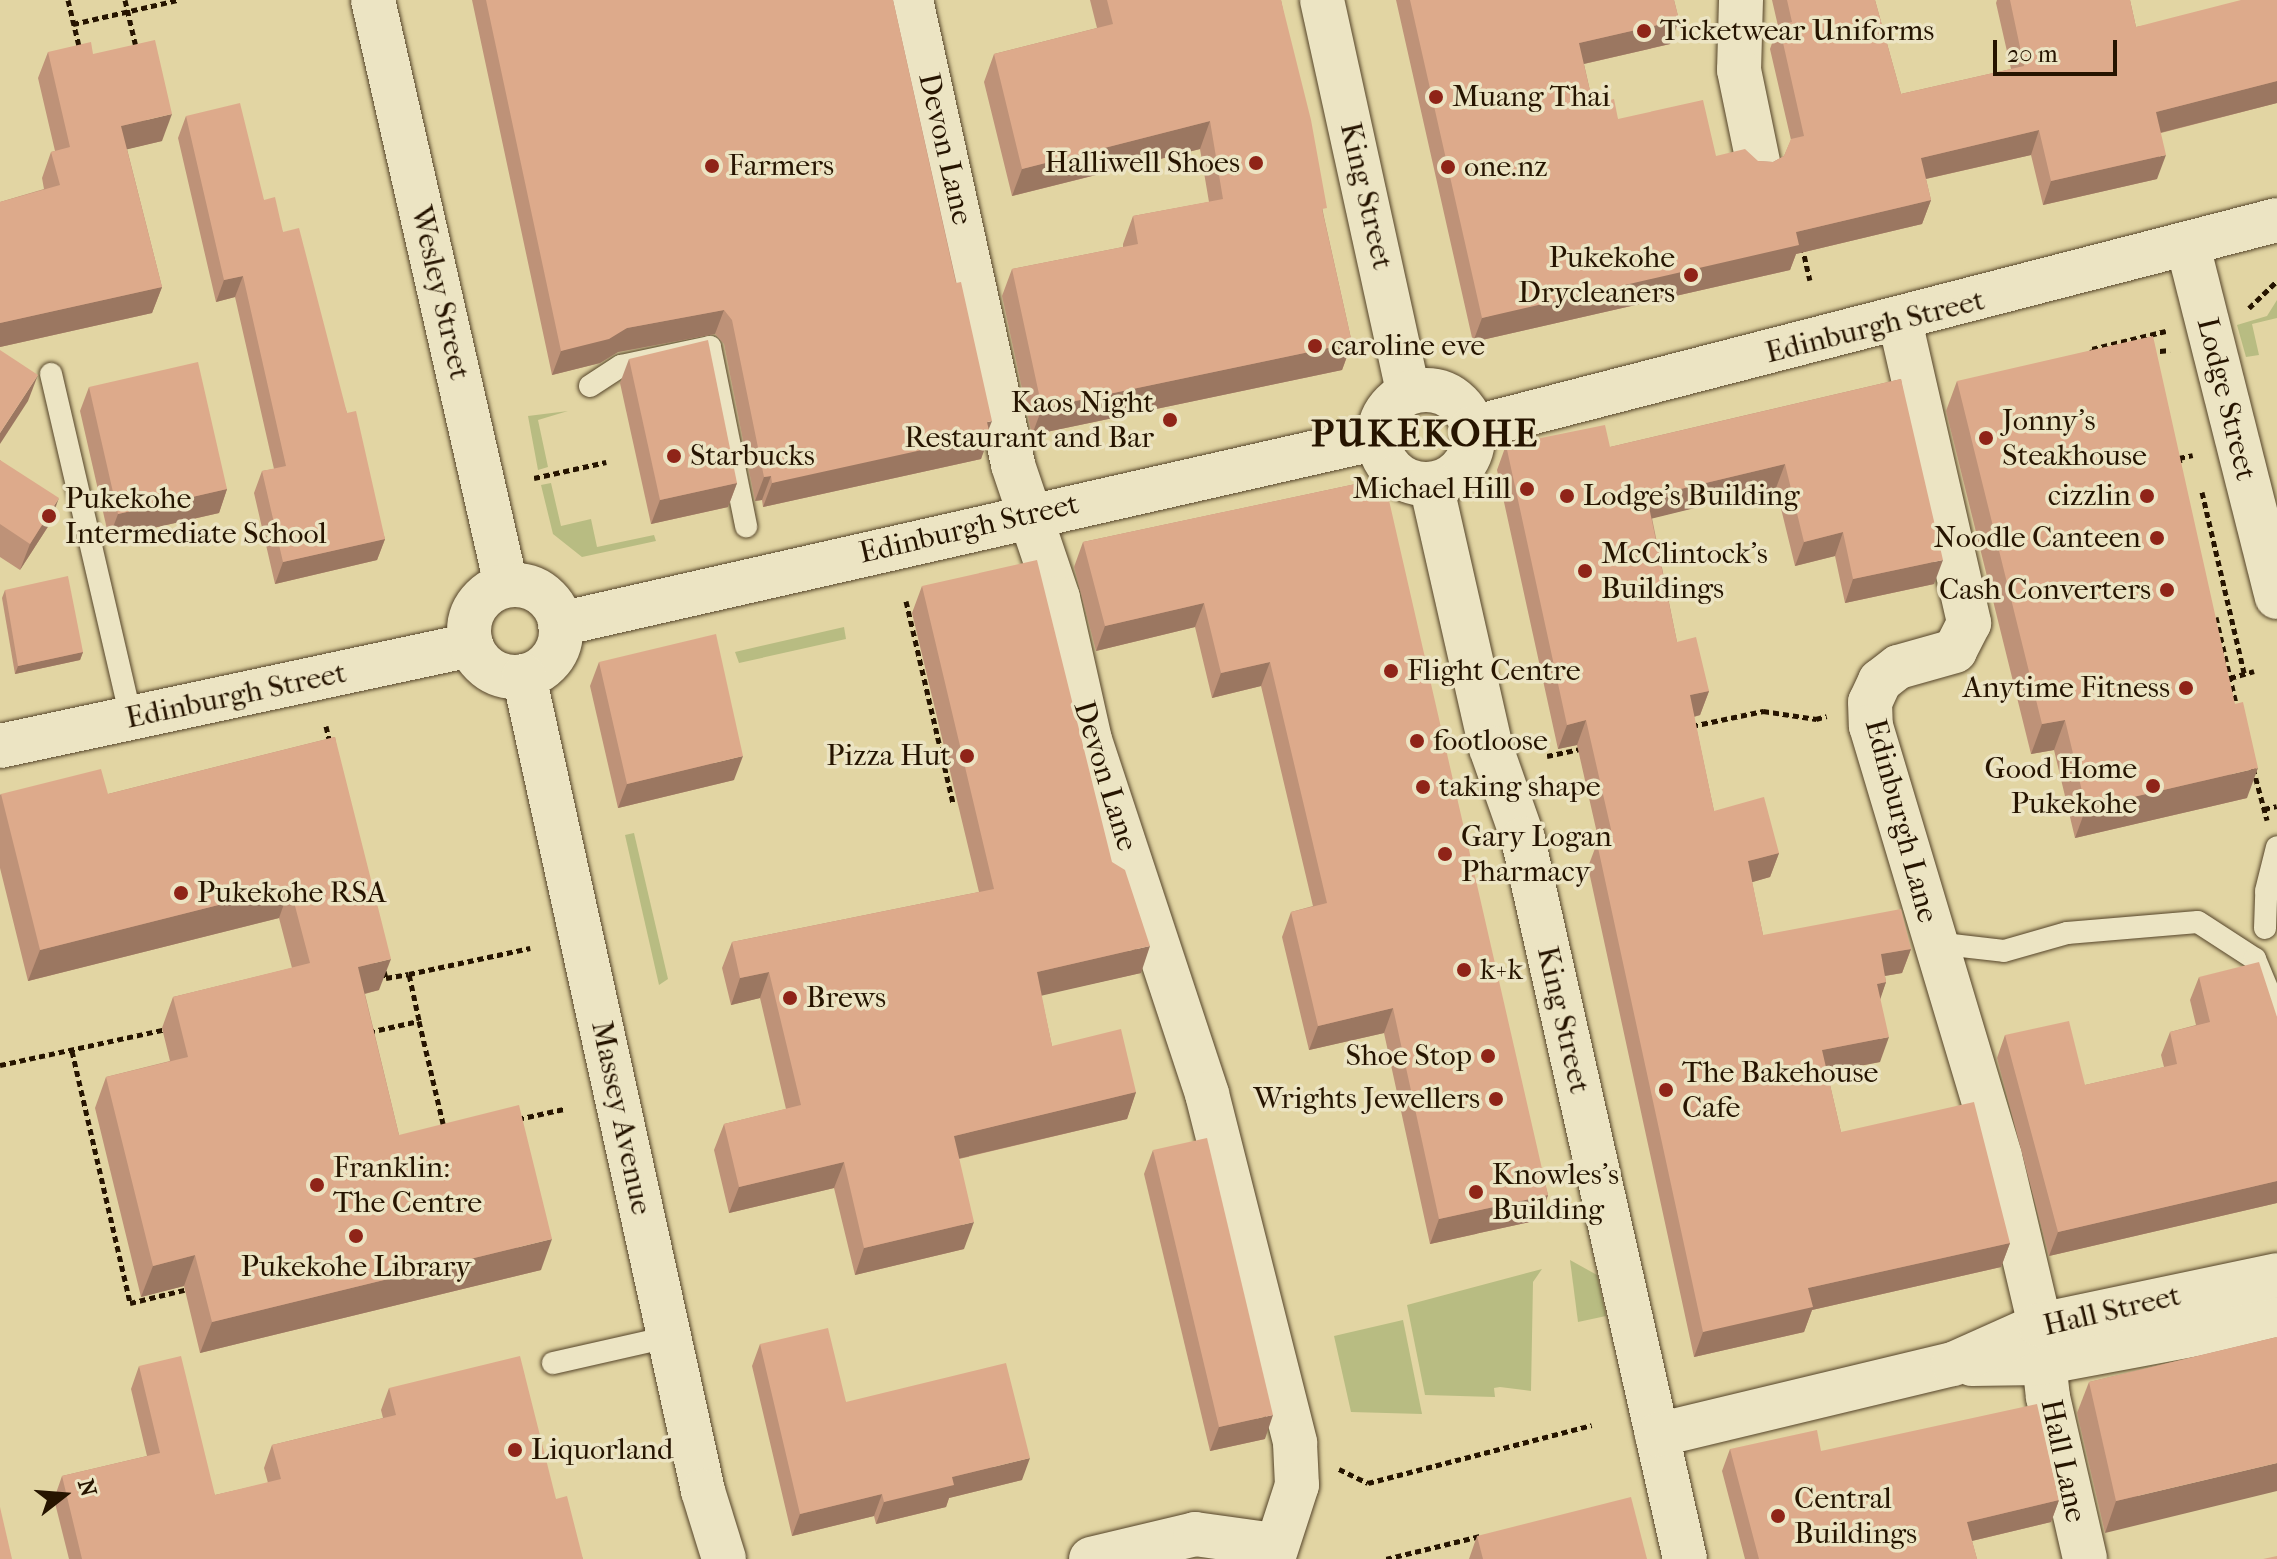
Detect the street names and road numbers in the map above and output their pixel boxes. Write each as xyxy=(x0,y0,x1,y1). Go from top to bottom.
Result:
street label: Devon Lane xyxy=(910,70,980,228)
street label: King Street xyxy=(1332,119,1400,273)
street label: Wesley Street xyxy=(403,203,477,383)
street label: Edinburgh Street xyxy=(1762,282,1988,372)
street label: Lodge Street xyxy=(2188,314,2264,484)
street label: Edinburgh Street xyxy=(856,486,1082,572)
street label: Edinburgh Street xyxy=(123,655,349,737)
street label: Devon Lane xyxy=(1065,697,1145,855)
street label: Edinburgh Lane xyxy=(1857,715,1945,927)
street label: King Street xyxy=(1529,943,1597,1097)
street label: Massey Avenue xyxy=(583,1018,659,1218)
street label: Hall Street xyxy=(2040,1278,2184,1344)
street label: Hall Lane xyxy=(2032,1396,2094,1526)

